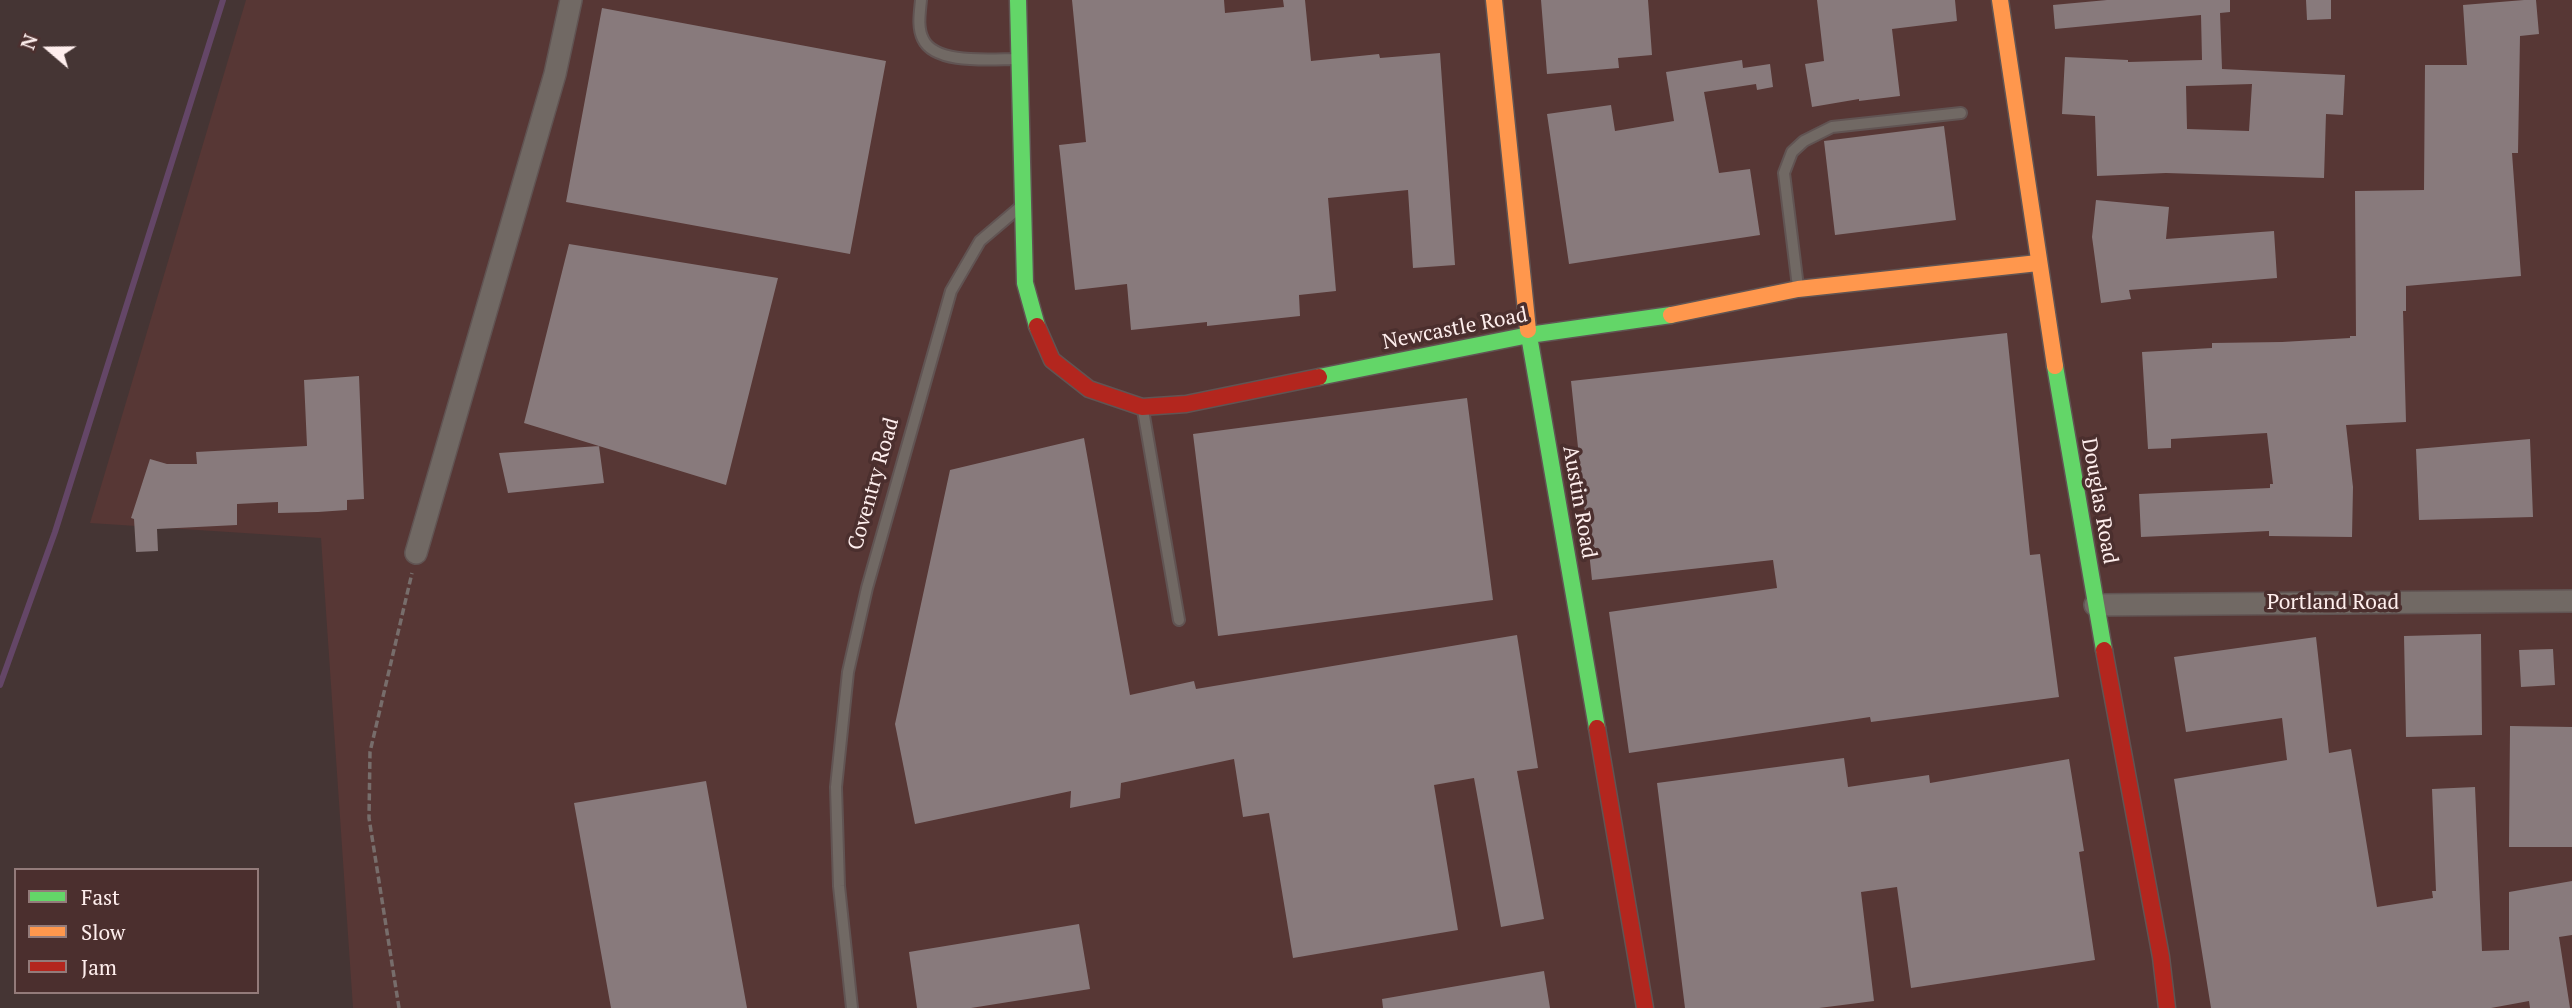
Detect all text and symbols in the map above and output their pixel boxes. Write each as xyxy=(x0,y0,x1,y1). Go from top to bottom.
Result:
north arrow xyxy=(14,14,84,84)
text: N xyxy=(15,31,43,53)
street label: Newcastle Road xyxy=(1380,303,1530,355)
street label: Coventry Road xyxy=(843,415,905,553)
street label: Douglas Road xyxy=(2076,436,2122,566)
street label: Austin Road xyxy=(1557,444,1601,560)
street label: Portland Road xyxy=(2267,590,2399,616)
legend xyxy=(14,868,259,994)
text: Fast xyxy=(81,883,120,911)
text: Slow xyxy=(81,918,125,946)
text: Jam xyxy=(81,953,117,981)

